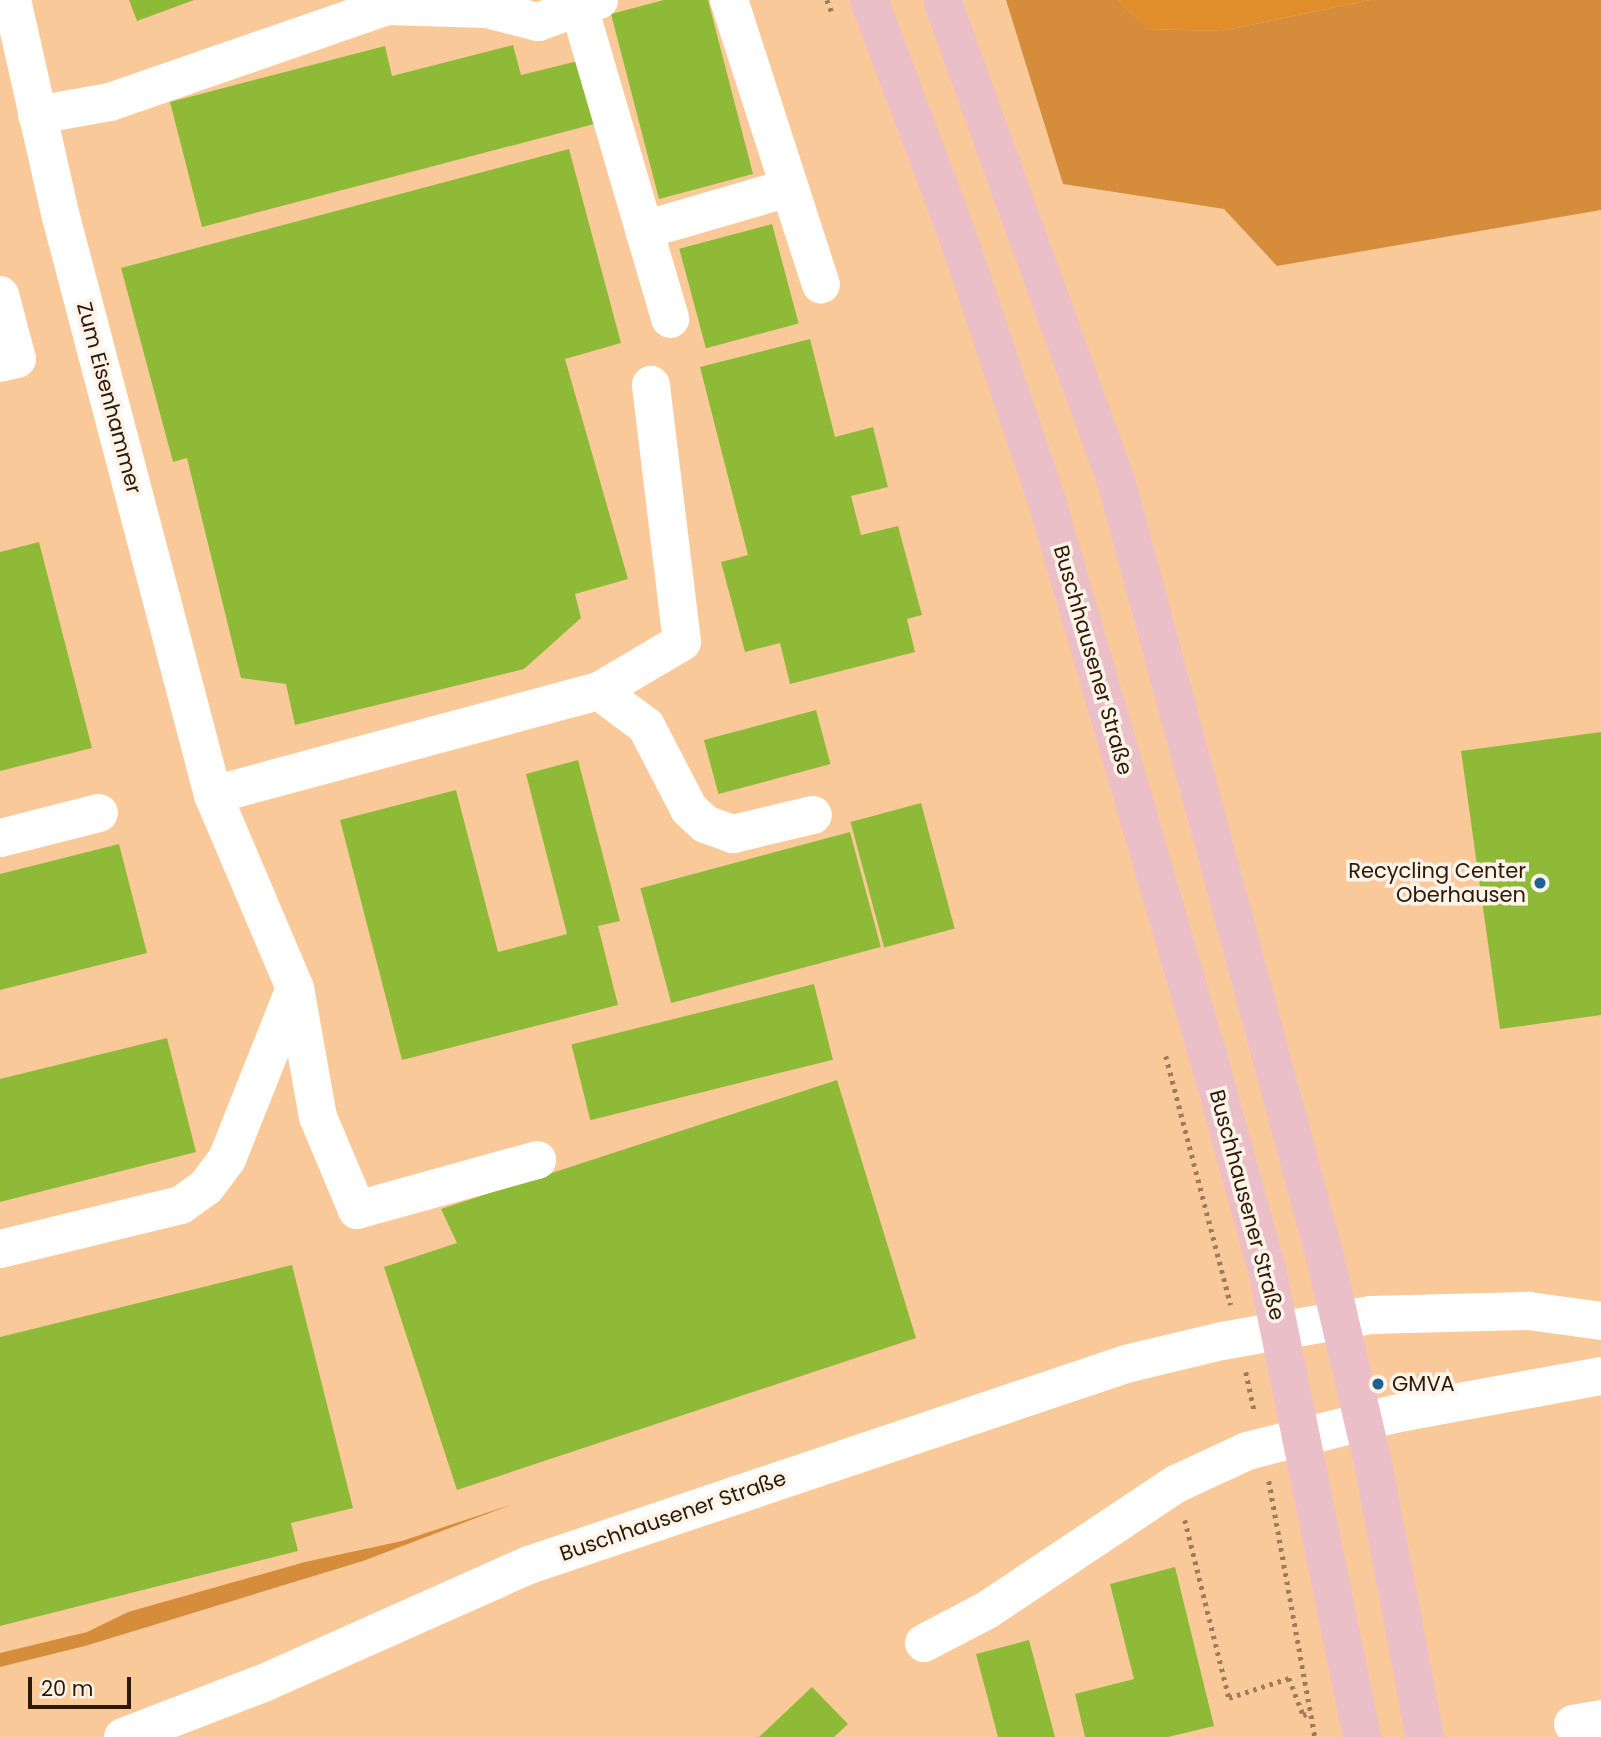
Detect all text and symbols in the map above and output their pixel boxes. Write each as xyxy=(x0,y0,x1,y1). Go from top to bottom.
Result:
street label: Zum Eisenhammer xyxy=(71,300,147,496)
street label: Buschhausener Straße xyxy=(1048,542,1138,778)
place label: Recycling Center Oberhausen xyxy=(1348,858,1526,908)
marker: Recycling Center Oberhausen xyxy=(1532,875,1548,891)
street label: Buschhausener Straße xyxy=(1204,1087,1290,1323)
place label: GMVA xyxy=(1392,1371,1455,1397)
marker: GMVA xyxy=(1370,1376,1386,1392)
street label: Buschhausener Straße xyxy=(557,1465,789,1567)
scale bar xyxy=(32,1664,135,1708)
text: 20 m xyxy=(41,1674,94,1703)

